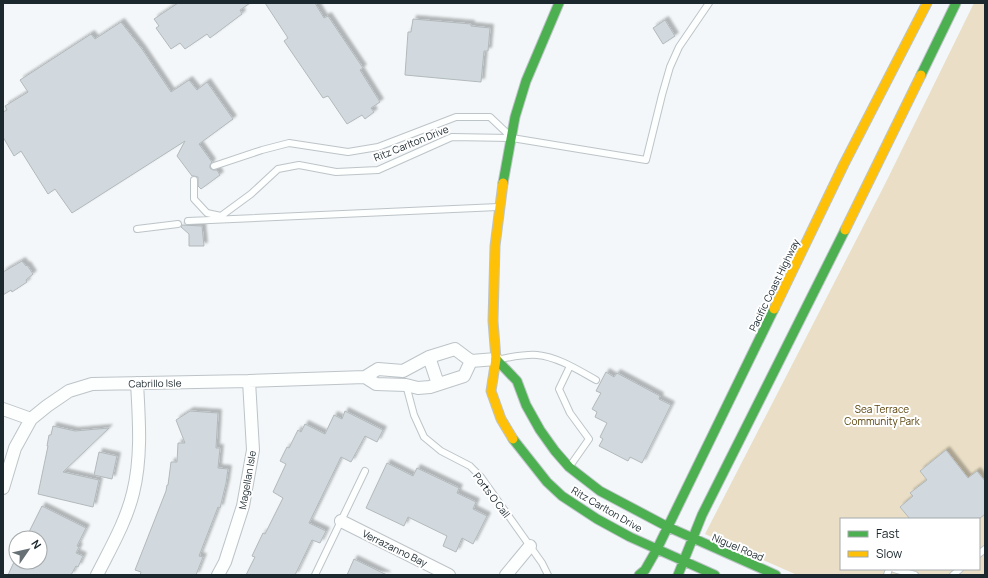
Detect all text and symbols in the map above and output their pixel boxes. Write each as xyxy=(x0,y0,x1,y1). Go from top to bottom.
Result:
street label: Ritz Carlton Drive xyxy=(371,122,451,164)
street label: Pacific Coast Highway xyxy=(745,236,803,334)
street label: Cabrillo Isle xyxy=(128,376,182,390)
park label: Sea Terrace Community Park xyxy=(844,402,921,428)
street label: Magellan Isle xyxy=(235,449,259,511)
street label: Ports O Call xyxy=(470,469,514,521)
street label: Ritz Carlton Drive xyxy=(569,483,645,535)
legend xyxy=(840,518,980,570)
text: Fast xyxy=(876,525,900,542)
street label: Verrazanno Bay xyxy=(360,526,431,570)
north arrow xyxy=(8,530,48,570)
street label: Niguel Road xyxy=(710,530,766,564)
text: N xyxy=(28,537,45,552)
text: Slow xyxy=(876,545,902,562)

